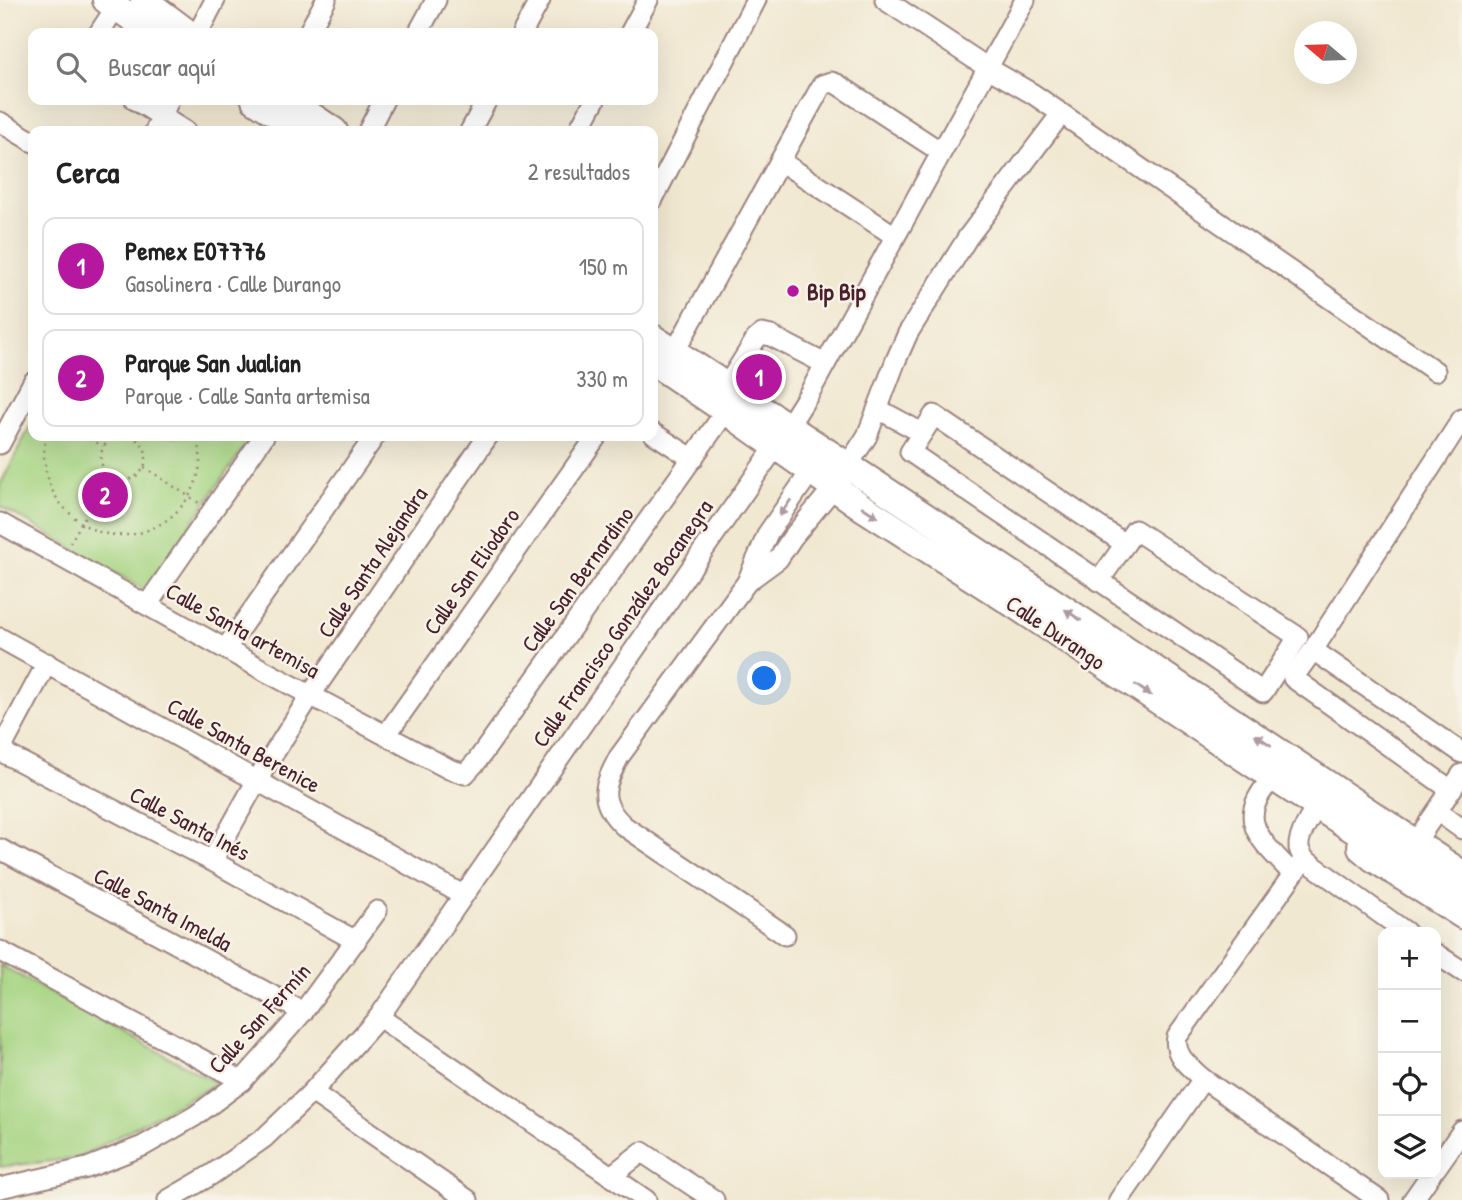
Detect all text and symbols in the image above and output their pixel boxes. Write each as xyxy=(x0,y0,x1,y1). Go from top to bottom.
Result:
north arrow xyxy=(1294,21,1357,84)
search box xyxy=(28,28,658,105)
icon: search xyxy=(52,48,90,86)
text: Buscar aquí xyxy=(108,49,216,84)
text: Cerca xyxy=(56,152,119,192)
text: 2 resultados xyxy=(528,156,630,187)
text: Pemex E07776 xyxy=(125,233,266,268)
text: 1 xyxy=(77,251,85,282)
text: 150 m xyxy=(579,251,628,282)
text: Gasolinera · Calle Durango xyxy=(125,268,341,299)
place label: Bip Bip xyxy=(807,276,866,308)
marker: Bip Bip xyxy=(785,283,801,299)
text: Parque San Jualian xyxy=(125,345,301,380)
pin: 1 xyxy=(736,351,782,403)
text: 2 xyxy=(76,363,86,394)
text: 330 m xyxy=(576,363,628,394)
text: Parque · Calle Santa artemisa xyxy=(125,380,370,411)
pin: 2 xyxy=(82,469,128,521)
street label: Calle Santa Alejandra xyxy=(310,480,434,644)
street label: Calle Francisco González Bocanegra xyxy=(524,493,720,753)
one-way arrow xyxy=(778,499,792,517)
street label: Calle San Bernardino xyxy=(514,500,640,658)
street label: Calle San Eliodoro xyxy=(416,501,526,641)
one-way arrow xyxy=(861,505,880,518)
street label: Calle Santa artemisa xyxy=(160,575,326,685)
street label: Calle Durango xyxy=(1000,587,1112,677)
one-way arrow xyxy=(1064,608,1083,621)
your location xyxy=(747,661,781,695)
one-way arrow xyxy=(1134,683,1152,697)
street label: Calle Santa Berenice xyxy=(162,690,326,800)
one-way arrow xyxy=(1253,734,1273,747)
street label: Calle Santa Inés xyxy=(124,778,256,868)
street label: Calle Santa Imelda xyxy=(88,860,238,958)
map controls xyxy=(1378,927,1441,1179)
button: + xyxy=(1378,927,1441,990)
street label: Calle San Fermín xyxy=(201,956,317,1080)
button: − xyxy=(1378,990,1441,1053)
button: locate xyxy=(1378,1053,1441,1116)
button: layers xyxy=(1378,1116,1441,1179)

